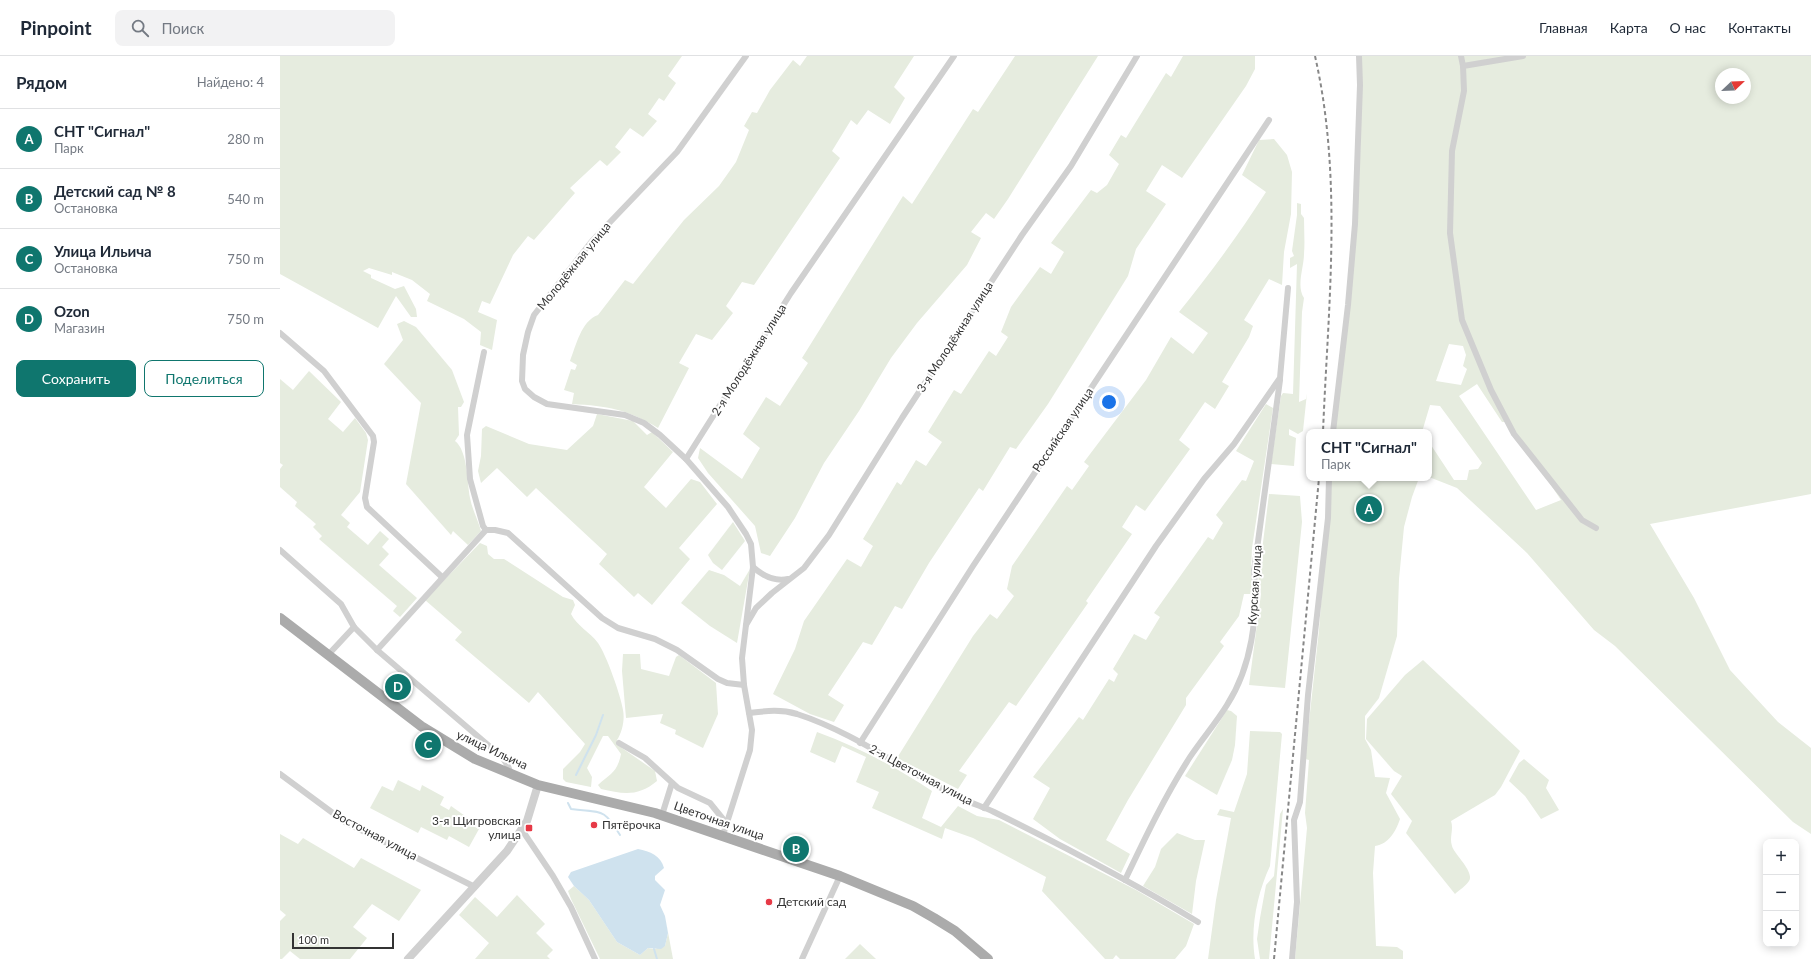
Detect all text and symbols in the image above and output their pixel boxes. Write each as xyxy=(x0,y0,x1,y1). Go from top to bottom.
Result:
search box xyxy=(115,10,395,46)
text: Pinpoint xyxy=(20,16,91,39)
icon: search xyxy=(129,17,151,39)
text: Поиск xyxy=(161,19,204,37)
text: Главная xyxy=(1539,19,1588,36)
text: Карта xyxy=(1610,19,1648,36)
text: О нас xyxy=(1670,19,1706,36)
text: Контакты xyxy=(1728,19,1791,36)
north arrow xyxy=(1715,68,1751,104)
text: Рядом xyxy=(16,72,67,93)
text: Найдено: 4 xyxy=(197,74,264,90)
text: СНТ "Сигнал" xyxy=(54,122,150,140)
text: A xyxy=(24,131,34,147)
text: 280 m xyxy=(227,131,264,147)
text: Парк xyxy=(54,140,84,156)
text: Детский сад № 8 xyxy=(54,182,176,200)
text: B xyxy=(25,191,33,207)
text: 540 m xyxy=(227,191,264,207)
text: Остановка xyxy=(54,200,118,216)
street label: Молодёжная улица xyxy=(534,219,614,313)
text: Улица Ильича xyxy=(54,242,152,260)
text: C xyxy=(25,251,33,267)
text: 750 m xyxy=(227,251,264,267)
text: Остановка xyxy=(54,260,118,276)
street label: 3-я Молодёжная улица xyxy=(913,278,996,395)
street label: 2-я Молодёжная улица xyxy=(708,301,789,418)
text: Ozon xyxy=(54,302,90,320)
text: D xyxy=(24,311,34,327)
text: 750 m xyxy=(227,311,264,327)
text: Магазин xyxy=(54,320,105,336)
button: Сохранить xyxy=(16,360,136,397)
button: Поделиться xyxy=(144,360,264,397)
street label: Российская улица xyxy=(1029,385,1096,475)
your location xyxy=(1099,392,1119,412)
popup xyxy=(1306,429,1432,481)
text: СНТ "Сигнал" xyxy=(1321,438,1417,456)
text: Парк xyxy=(1321,456,1351,472)
pin: A xyxy=(1356,494,1382,524)
street label: Курская улица xyxy=(1244,545,1265,625)
pin: D xyxy=(385,672,411,702)
street label: улица Ильича xyxy=(454,727,530,773)
pin: C xyxy=(415,730,441,760)
street label: 2-я Цветочная улица xyxy=(867,741,976,808)
street label: Цветочная улица xyxy=(672,798,766,843)
street label: Восточная улица xyxy=(330,806,420,863)
place label: 3-я Щигровская улица xyxy=(432,813,521,842)
place label: Пятёрочка xyxy=(602,817,661,832)
marker: Пятёрочка xyxy=(589,820,599,830)
marker: 3-я Щигровская улица xyxy=(524,823,534,833)
pin: B xyxy=(783,834,809,864)
map controls xyxy=(1763,839,1799,947)
button: + xyxy=(1763,839,1799,875)
button: − xyxy=(1763,875,1799,911)
place label: Детский сад xyxy=(777,894,847,909)
marker: Детский сад xyxy=(764,897,774,907)
button: locate xyxy=(1763,911,1799,947)
scale bar xyxy=(292,931,394,950)
text: 100 m xyxy=(298,933,329,946)

